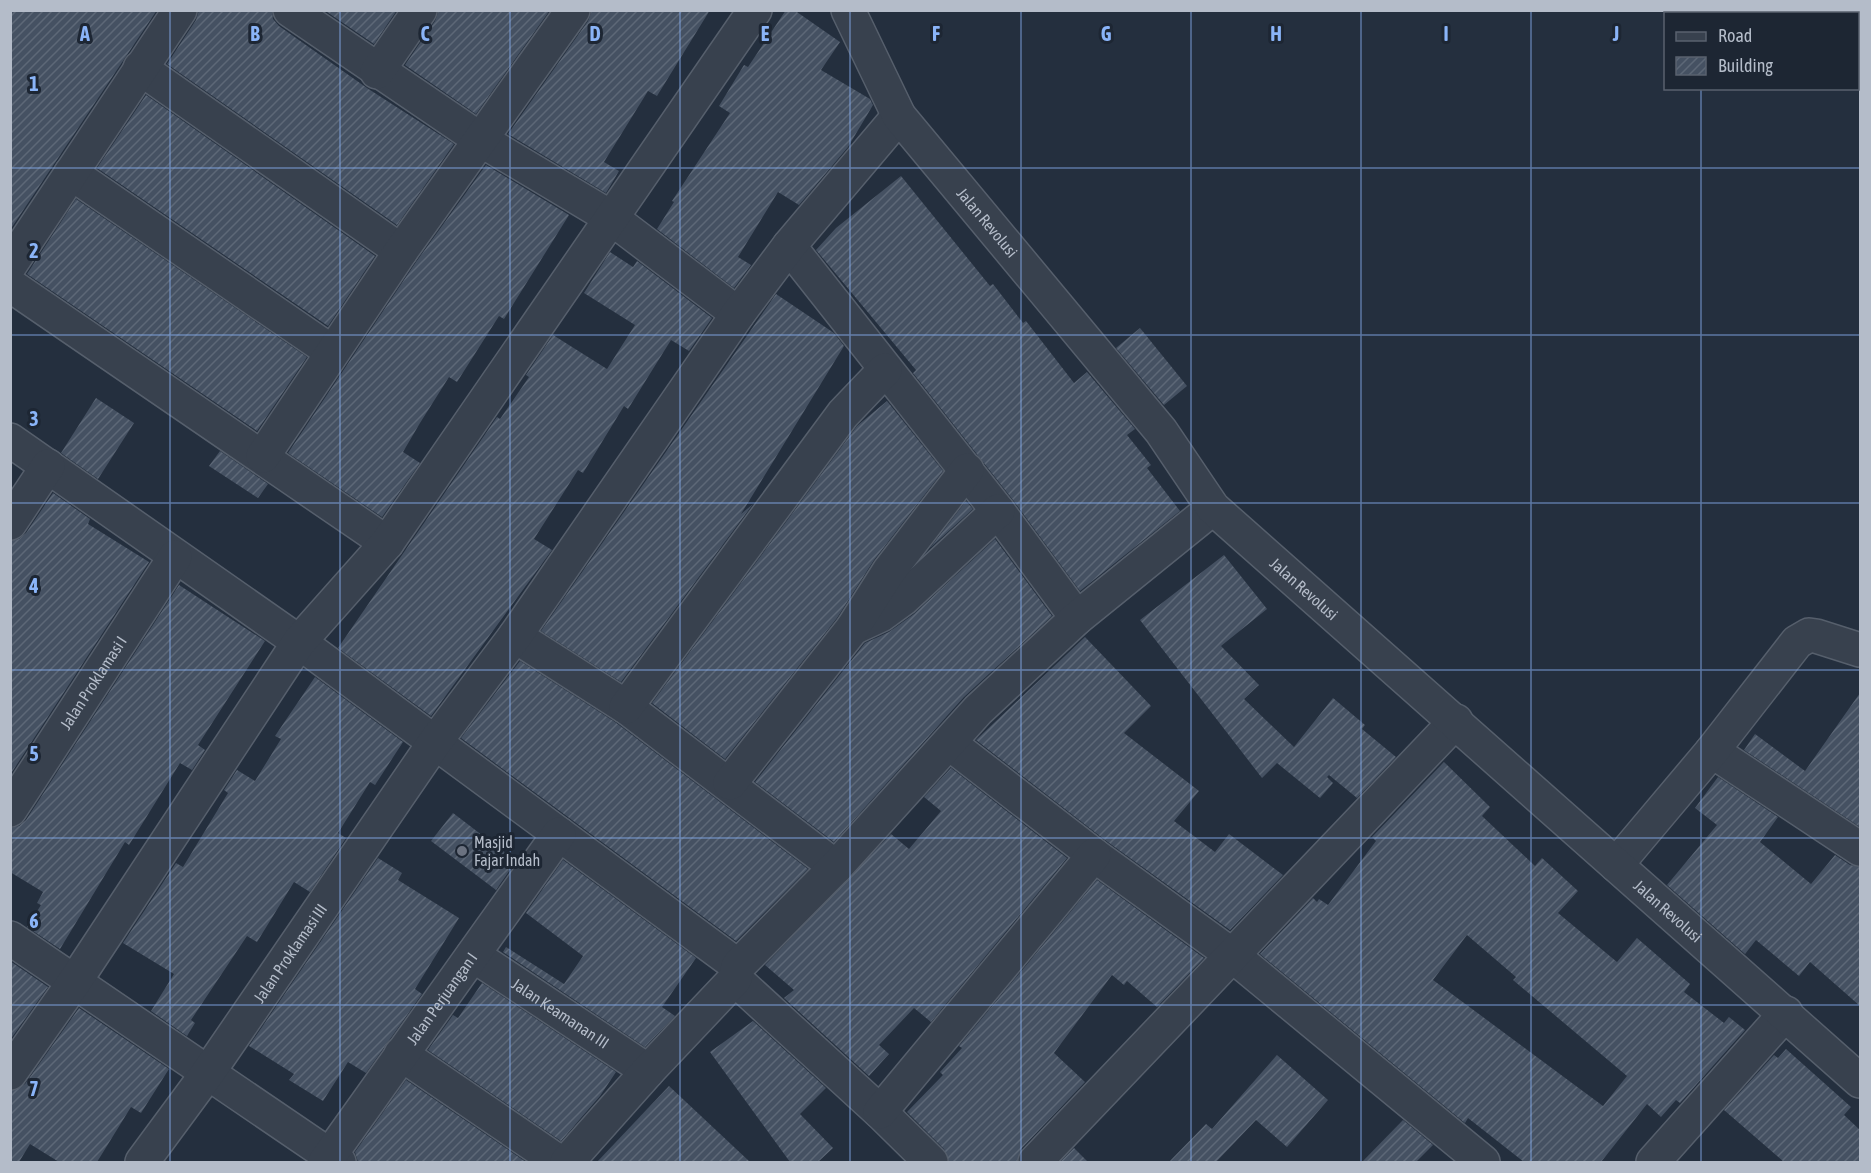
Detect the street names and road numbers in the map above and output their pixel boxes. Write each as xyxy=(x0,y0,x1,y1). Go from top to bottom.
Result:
street label: Jalan Revolusi xyxy=(953,184,1021,261)
street label: Jalan Revolusi xyxy=(1266,554,1342,624)
street label: Jalan Proklamasi I xyxy=(56,633,130,733)
street label: Jalan Revolusi xyxy=(1630,876,1706,946)
street label: Jalan Proklamasi III xyxy=(250,900,330,1006)
street label: Jalan Perjuangan I xyxy=(403,949,481,1048)
street label: Jalan Keamanan III xyxy=(508,974,613,1052)

